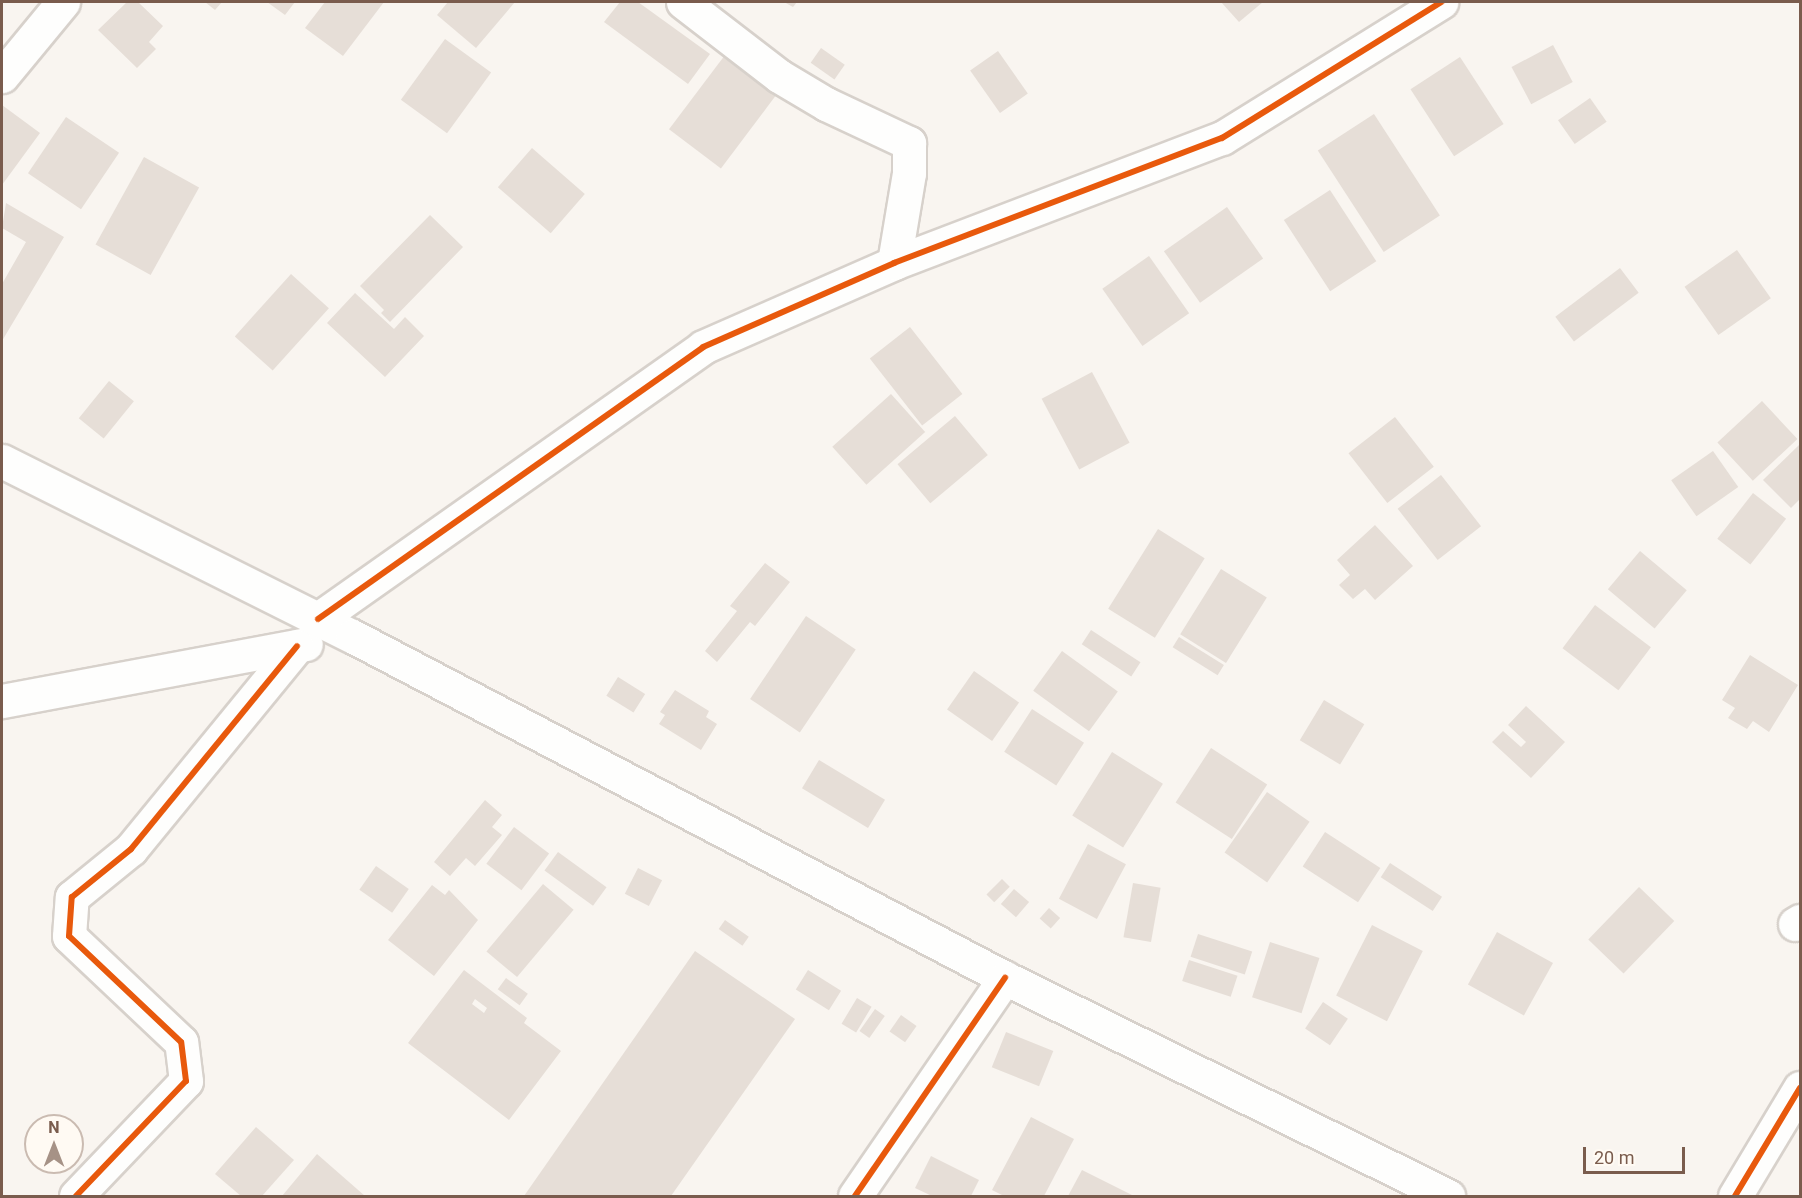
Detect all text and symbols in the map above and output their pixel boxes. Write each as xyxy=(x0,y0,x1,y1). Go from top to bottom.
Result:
north arrow xyxy=(24,1114,84,1174)
text: N xyxy=(48,1118,60,1137)
scale bar xyxy=(1586,1135,1688,1173)
text: 20 m xyxy=(1594,1147,1634,1168)

